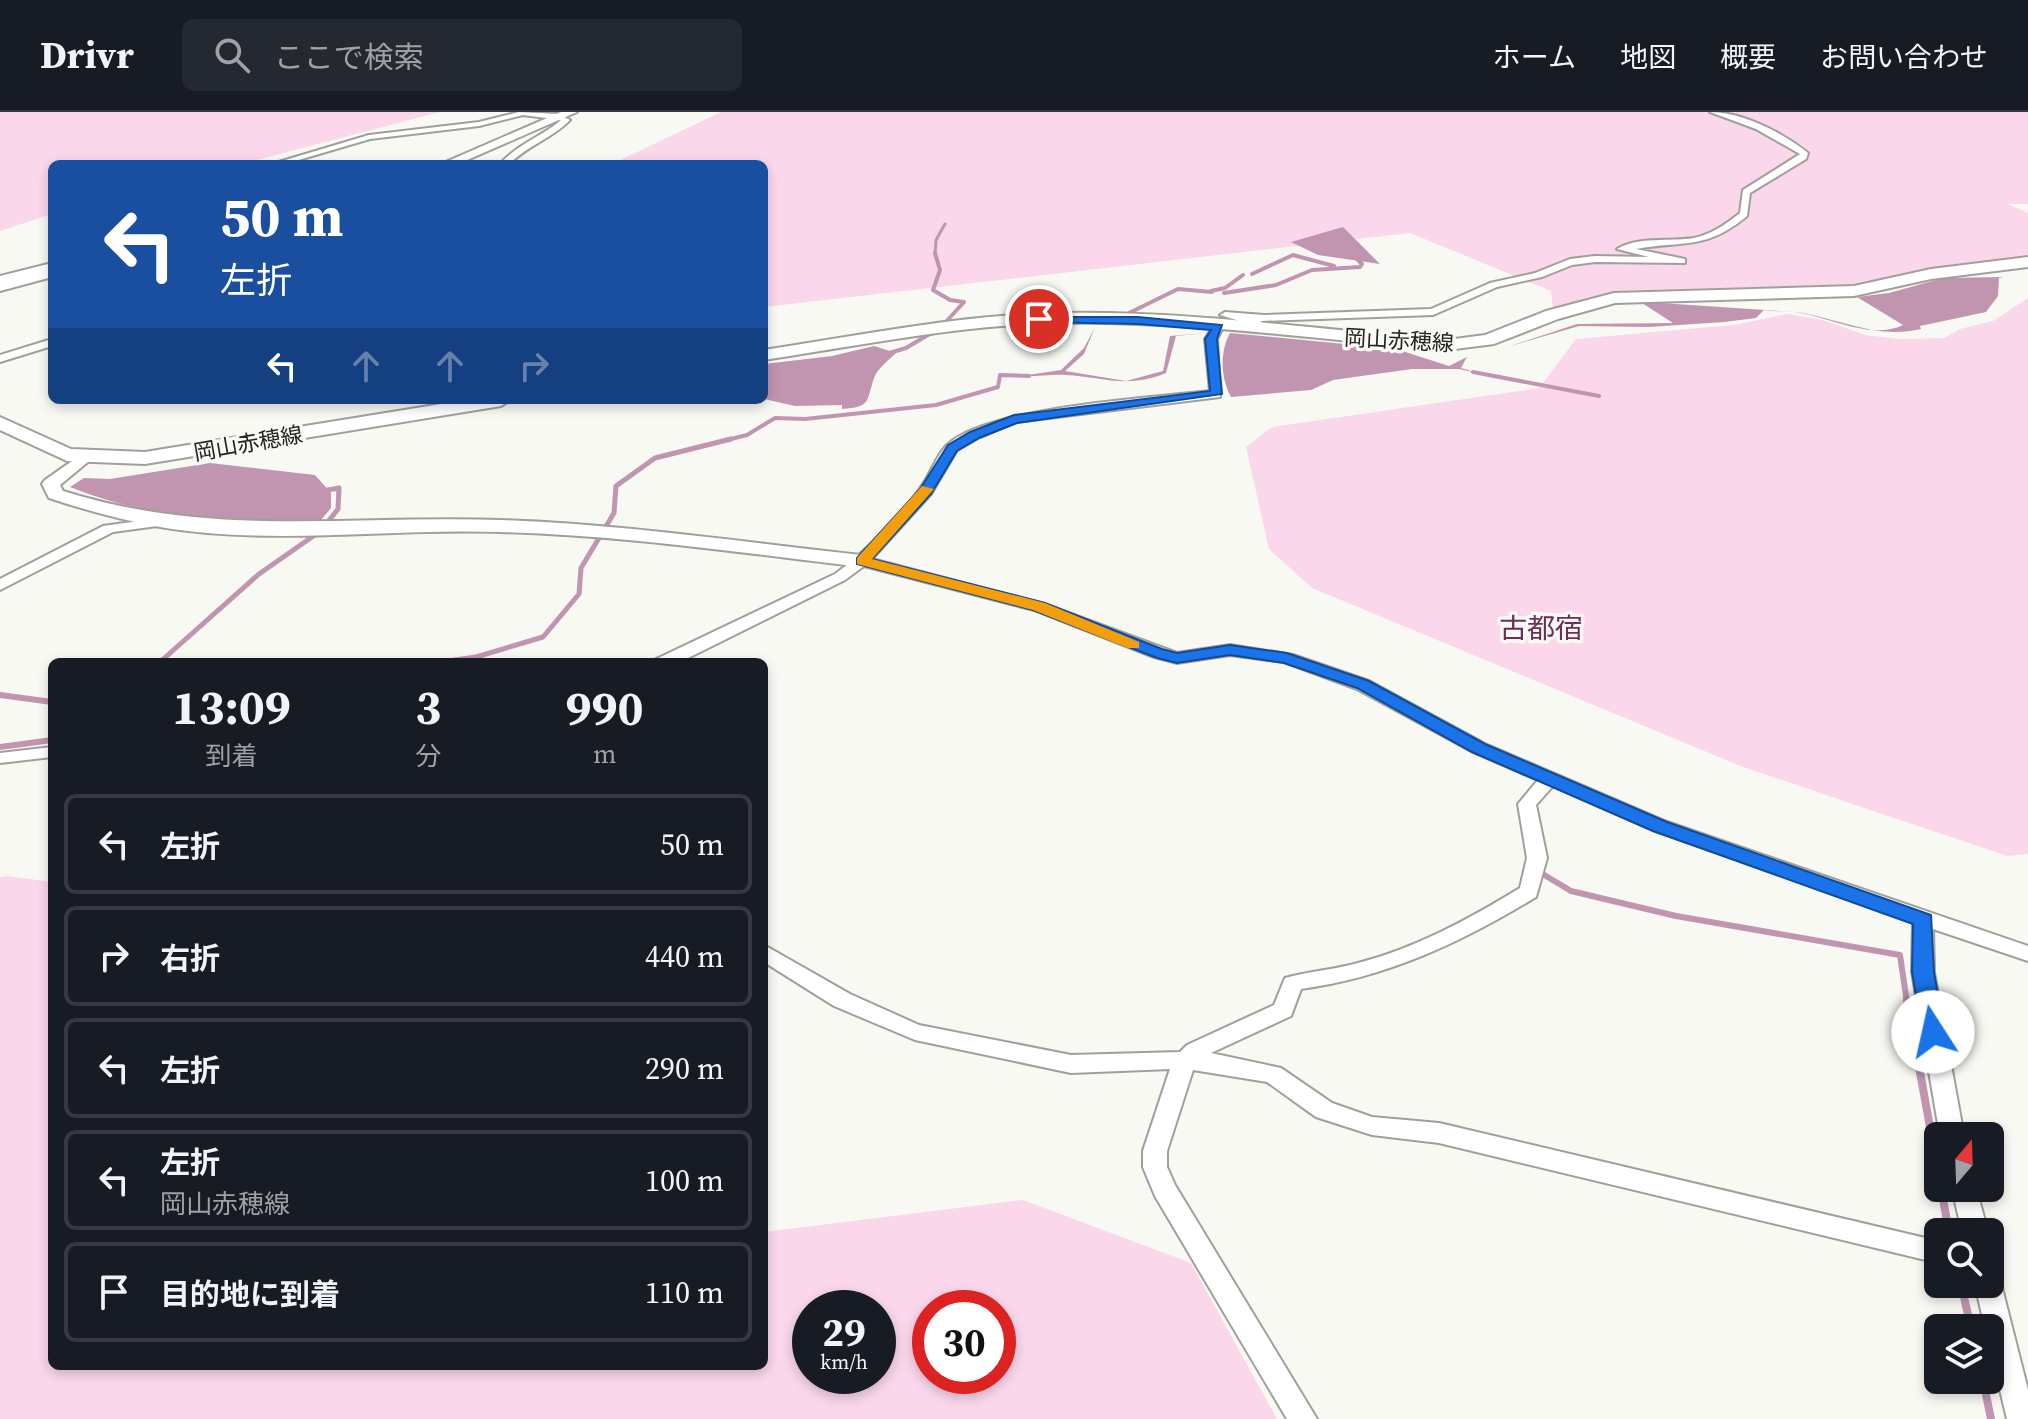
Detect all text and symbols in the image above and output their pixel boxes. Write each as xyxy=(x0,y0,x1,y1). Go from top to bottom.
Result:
search box xyxy=(182,19,742,91)
text: Drivr xyxy=(40,29,134,81)
icon: search xyxy=(210,33,254,77)
text: ここで検索 xyxy=(274,37,424,78)
text: ホーム xyxy=(1493,38,1576,76)
text: 地図 xyxy=(1620,38,1676,76)
text: 概要 xyxy=(1720,38,1776,76)
text: お問い合わせ xyxy=(1820,38,1988,76)
text: 50 m xyxy=(220,178,343,255)
icon: left xyxy=(88,192,192,296)
text: 左折 xyxy=(220,256,292,305)
pin xyxy=(1005,285,1073,353)
icon: arrive xyxy=(1017,297,1061,341)
street label: 岡山赤穂線 xyxy=(1343,322,1455,358)
icon: left xyxy=(260,344,304,388)
icon: ahead xyxy=(344,344,388,388)
icon: ahead xyxy=(428,344,472,388)
icon: right xyxy=(512,344,556,388)
street label: 岡山赤穂線 xyxy=(191,419,305,467)
district label: 古都宿 xyxy=(1499,609,1583,647)
text: 13:09 xyxy=(172,674,291,740)
text: 3 xyxy=(415,674,441,740)
text: 990 xyxy=(566,675,644,741)
text: m xyxy=(593,736,616,772)
text: 到着 xyxy=(206,738,258,774)
text: 分 xyxy=(415,738,441,774)
icon: left xyxy=(92,822,136,866)
text: 50 m xyxy=(660,824,724,865)
text: 左折 xyxy=(160,826,220,867)
icon: right xyxy=(92,934,136,978)
text: 440 m xyxy=(645,936,724,977)
text: 右折 xyxy=(160,938,220,979)
position arrow xyxy=(1891,990,1975,1074)
icon: left xyxy=(92,1046,136,1090)
text: 290 m xyxy=(645,1048,724,1089)
text: 左折 xyxy=(160,1050,220,1091)
north arrow xyxy=(1924,1122,2004,1202)
map controls xyxy=(1924,1122,2004,1394)
text: 左折 xyxy=(160,1142,220,1183)
icon: left xyxy=(92,1158,136,1202)
text: 100 m xyxy=(645,1160,724,1201)
text: 岡山赤穂線 xyxy=(160,1186,290,1222)
button: search xyxy=(1924,1218,2004,1298)
icon: arrive xyxy=(92,1270,136,1314)
text: 110 m xyxy=(645,1272,724,1313)
text: 目的地に到着 xyxy=(160,1274,340,1315)
speed limit sign: 30 xyxy=(912,1290,1016,1394)
text: 29 xyxy=(822,1305,866,1359)
button: layers xyxy=(1924,1314,2004,1394)
text: km/h xyxy=(820,1348,868,1376)

